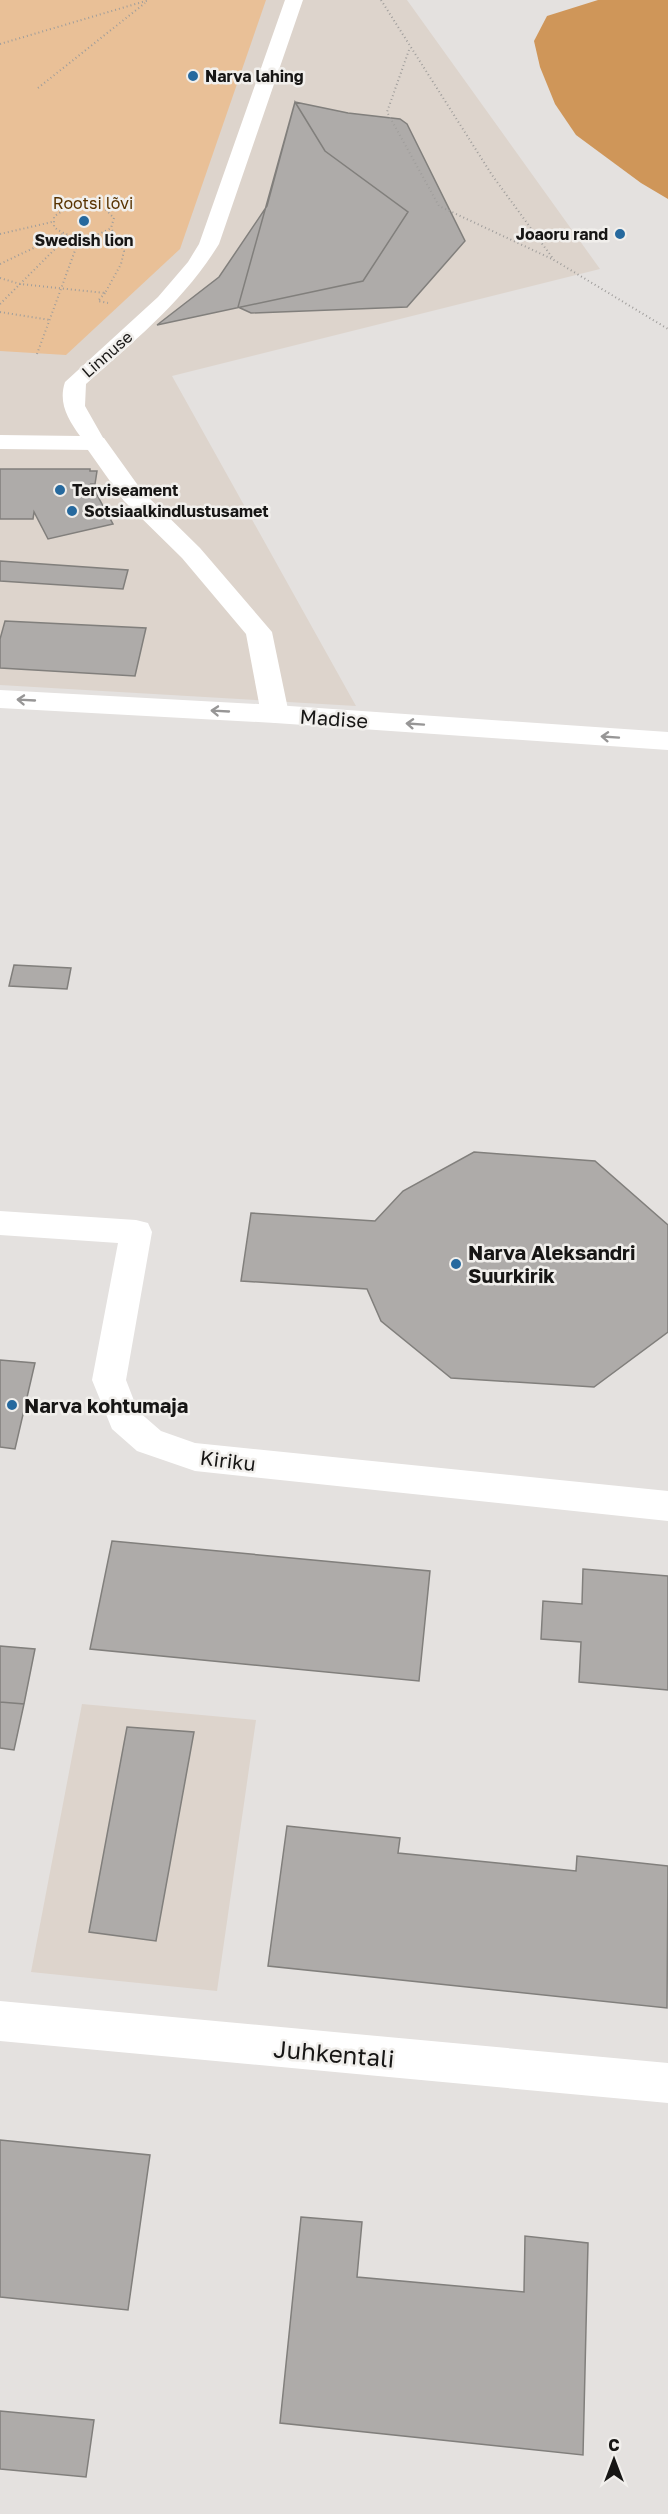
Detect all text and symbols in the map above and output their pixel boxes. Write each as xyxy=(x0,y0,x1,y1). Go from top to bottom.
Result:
place label: Narva lahing xyxy=(205,66,304,86)
marker: Narva lahing xyxy=(186,69,200,83)
park label: Rootsi lõvi xyxy=(53,193,133,213)
marker: Swedish lion xyxy=(77,214,91,228)
place label: Joaoru rand xyxy=(516,224,608,244)
marker: Joaoru rand xyxy=(613,227,627,241)
place label: Swedish lion xyxy=(34,230,134,250)
street label: Linnuse xyxy=(78,327,136,381)
place label: Terviseament xyxy=(72,480,178,500)
marker: Terviseament xyxy=(53,483,67,497)
place label: Sotsiaalkindlustusamet xyxy=(84,501,269,521)
marker: Sotsiaalkindlustusamet xyxy=(65,504,79,518)
one-way arrow xyxy=(16,695,36,706)
street label: Madise xyxy=(299,704,369,732)
one-way arrow xyxy=(211,705,231,716)
one-way arrow xyxy=(406,718,426,729)
one-way arrow xyxy=(600,731,620,742)
place label: Narva Aleksandri Suurkirik xyxy=(468,1240,635,1287)
marker: Narva Aleksandri Suurkirik xyxy=(449,1257,463,1271)
place label: Narva kohtumaja xyxy=(24,1393,188,1417)
marker: Narva kohtumaja xyxy=(5,1398,19,1412)
street label: Kiriku xyxy=(199,1445,257,1475)
street label: Juhkentali xyxy=(272,2033,396,2073)
north arrow xyxy=(584,2430,644,2490)
text: С xyxy=(608,2435,620,2455)

